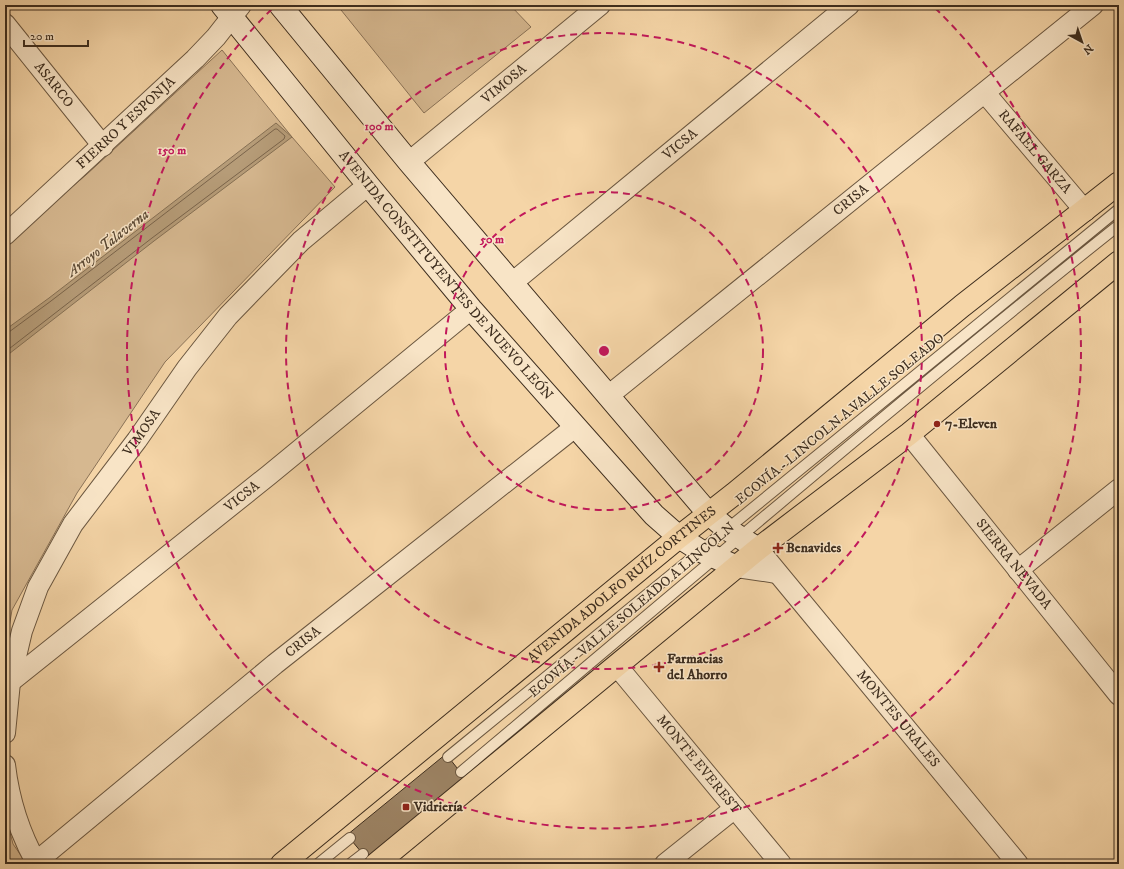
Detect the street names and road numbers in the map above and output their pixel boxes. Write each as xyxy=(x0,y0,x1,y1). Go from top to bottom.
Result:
street label: ASARCO xyxy=(30,58,78,111)
street label: VIMOSA xyxy=(477,59,531,108)
street label: FIERRO Y ESPONJA xyxy=(73,72,180,173)
street label: RAFAEL GARZA xyxy=(994,106,1076,198)
street label: VICSA xyxy=(658,124,702,165)
street label: AVENIDA CONSTITUYENTES DE NUEVO LEÓN xyxy=(335,147,557,404)
street label: CRISA xyxy=(829,180,873,220)
street label: ECOVÍA - LINCOLN A VALLE SOLEADO xyxy=(732,329,948,509)
street label: VIMOSA xyxy=(118,405,165,460)
street label: VICSA xyxy=(220,476,264,517)
street label: AVENIDA ADOLFO RUÍZ CORTINES xyxy=(524,502,720,667)
street label: SIERRA NEVADA xyxy=(972,515,1056,614)
street label: ECOVÍA - VALLE SOLEADO A LINCOLN xyxy=(525,518,739,702)
street label: CRISA xyxy=(281,622,325,662)
street label: MONTES URALES xyxy=(853,666,944,771)
street label: MONTE EVEREST xyxy=(652,711,745,818)

